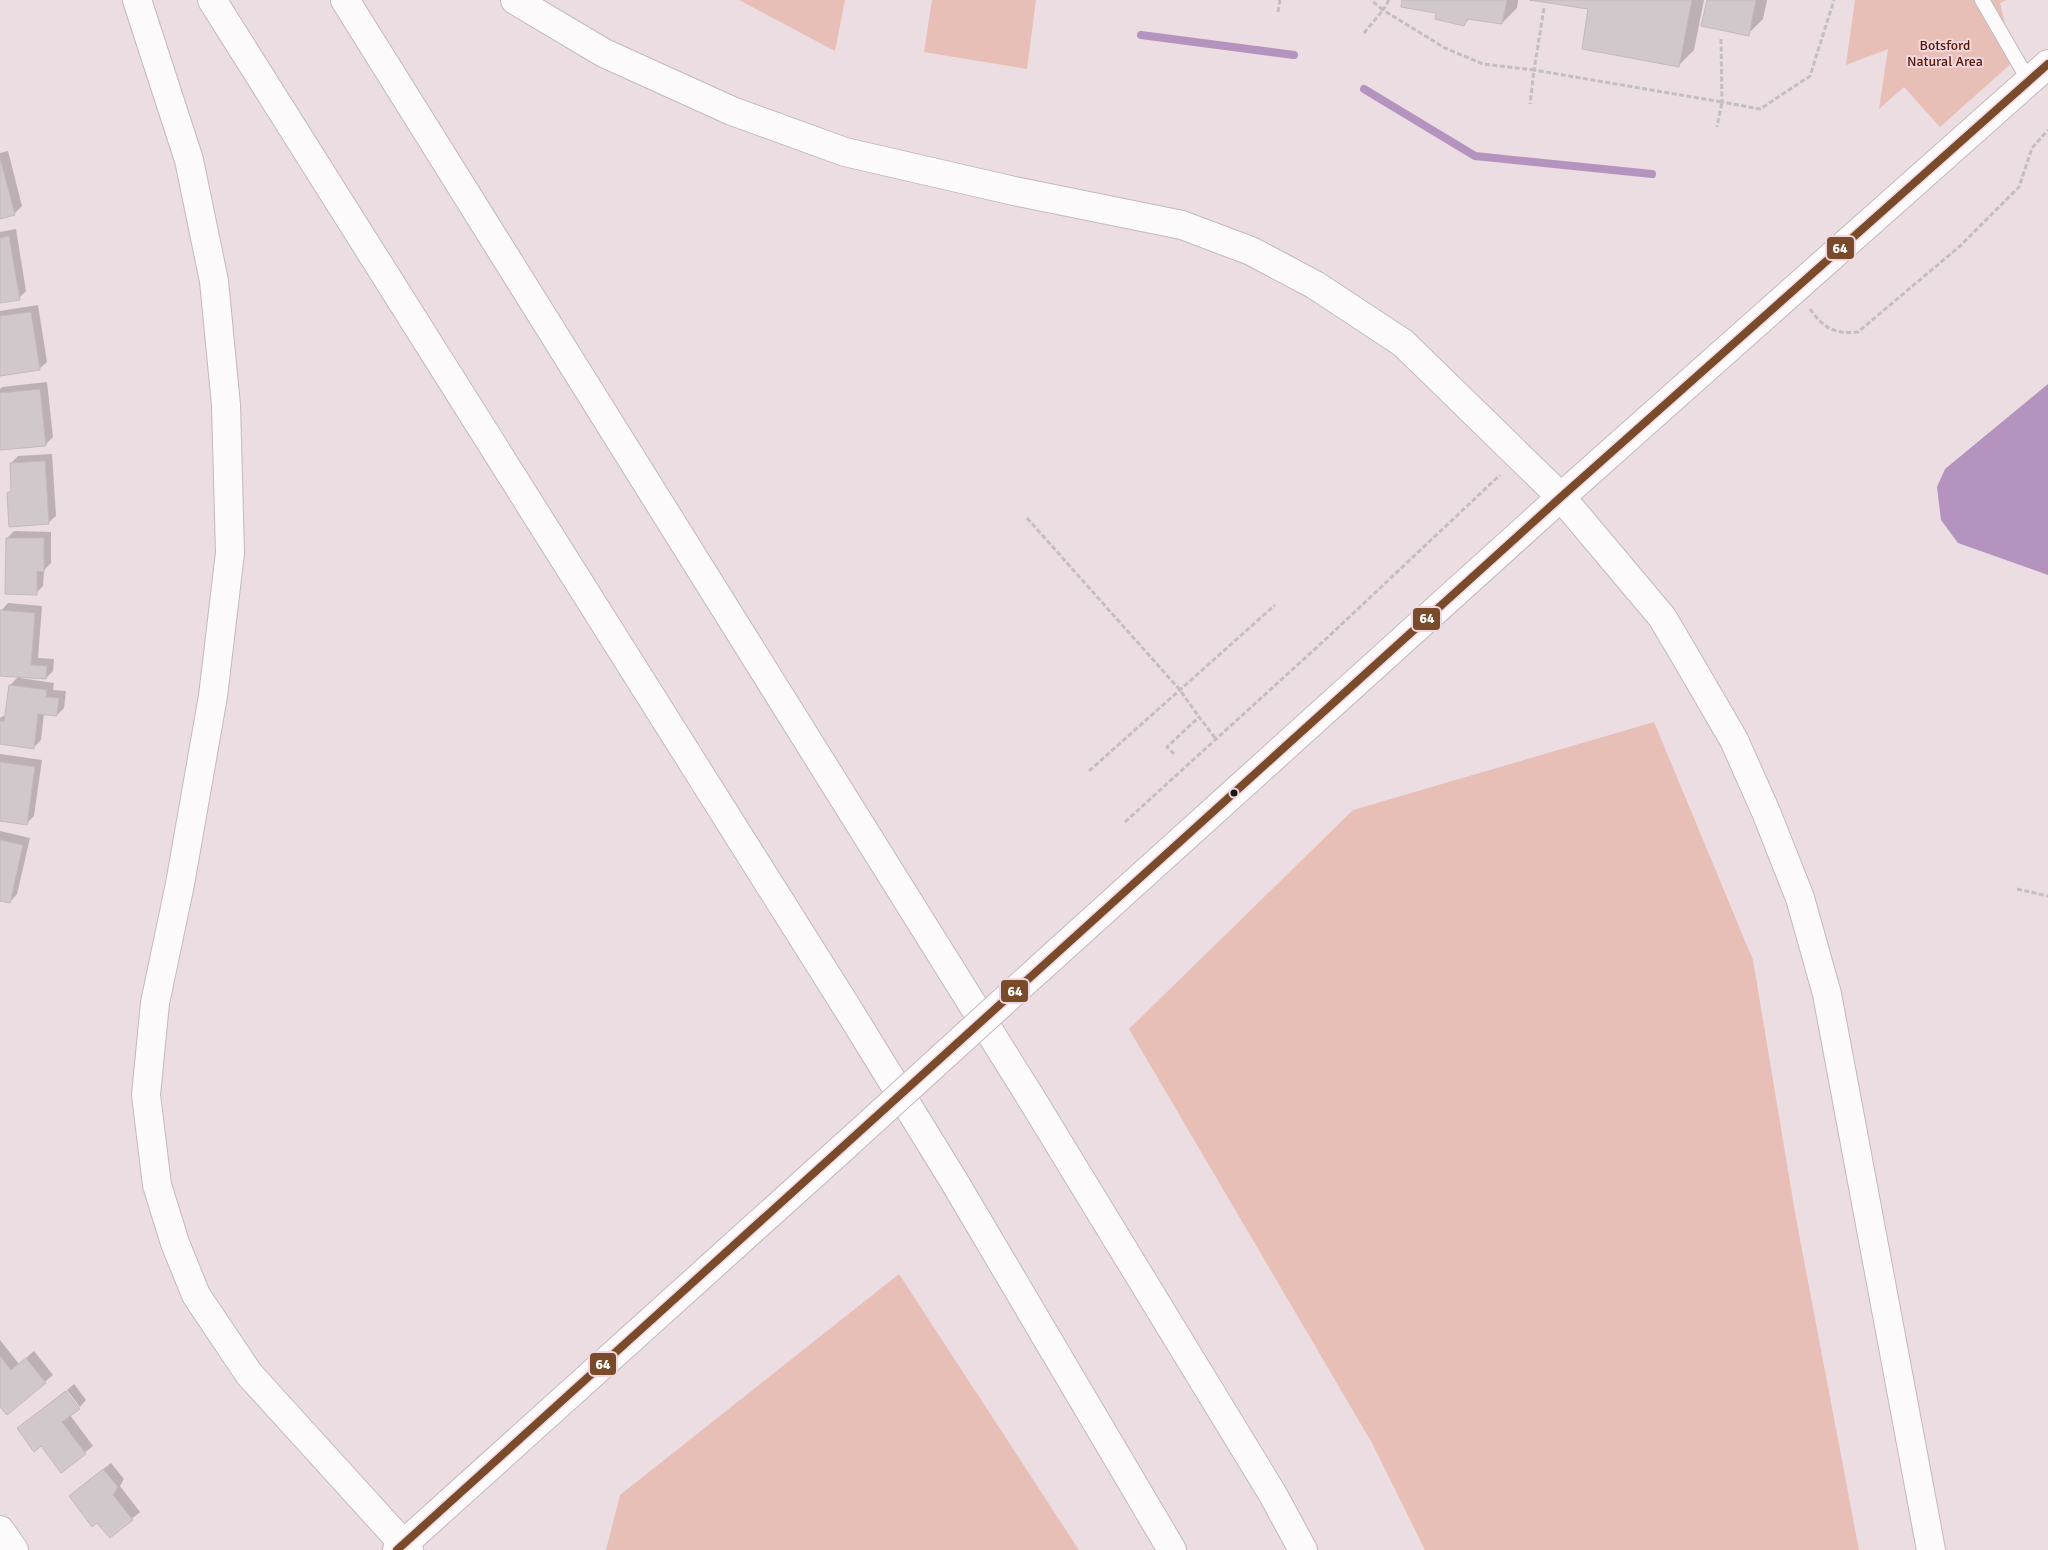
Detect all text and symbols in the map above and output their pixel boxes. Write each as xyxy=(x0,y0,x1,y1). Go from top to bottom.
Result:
park label: Botsford Natural Area xyxy=(1907,37,1983,70)
line badge: 64 xyxy=(1826,236,1855,260)
text: 64 xyxy=(1832,240,1848,257)
line badge: 64 xyxy=(1412,607,1441,631)
text: 64 xyxy=(1419,610,1435,627)
unlabelled marker xyxy=(1229,788,1239,798)
line badge: 64 xyxy=(1000,979,1029,1003)
text: 64 xyxy=(1007,983,1023,1000)
line badge: 64 xyxy=(589,1352,617,1376)
text: 64 xyxy=(595,1356,611,1373)

